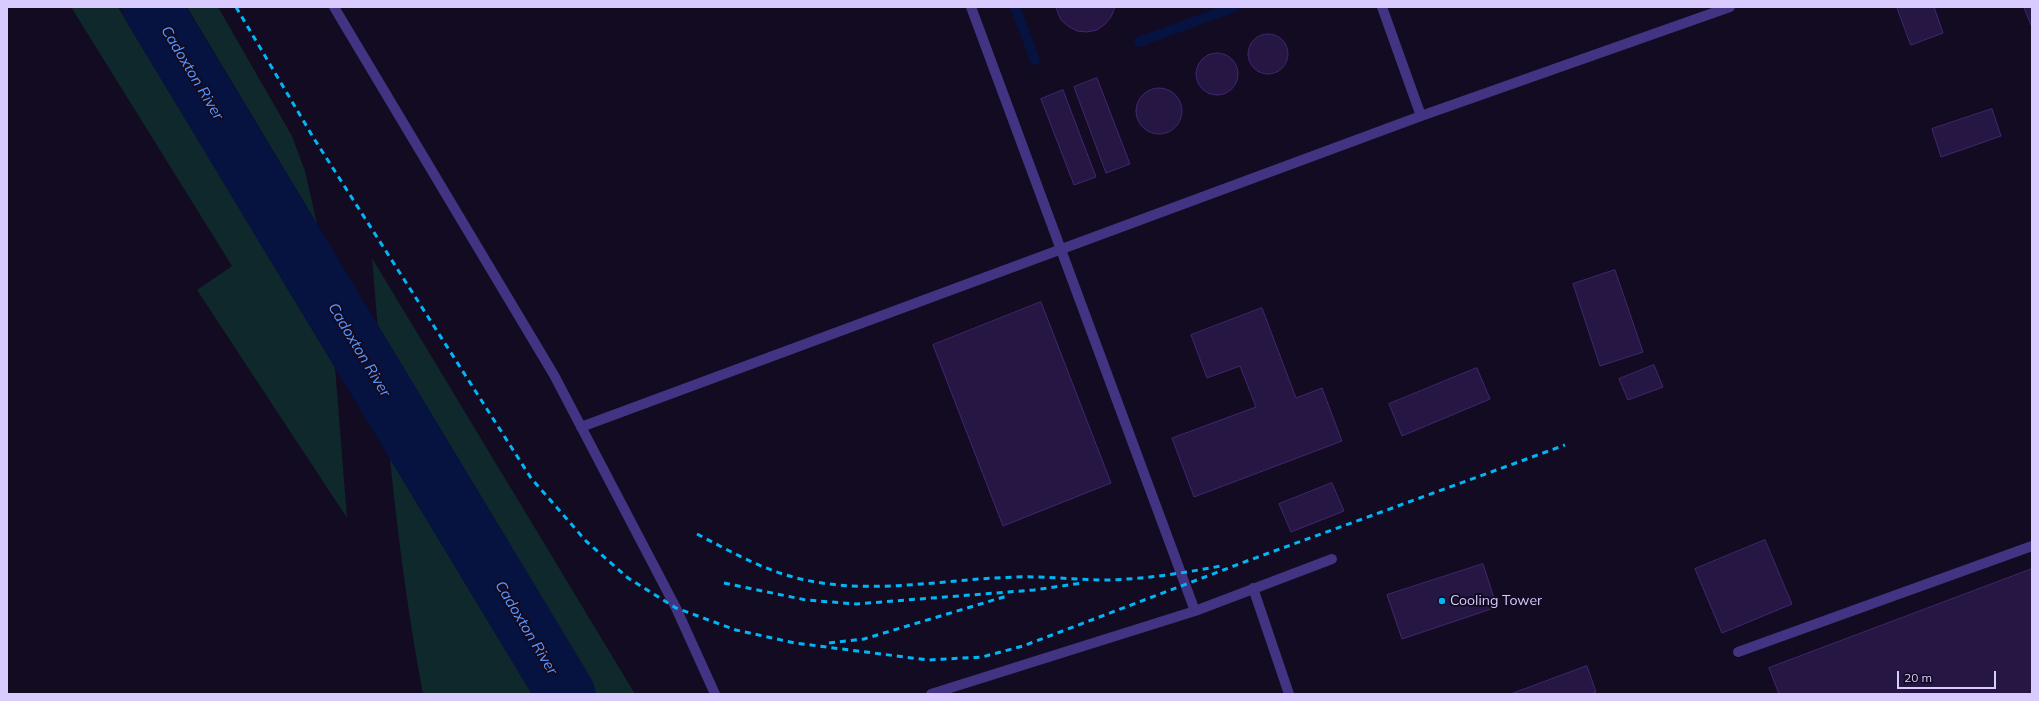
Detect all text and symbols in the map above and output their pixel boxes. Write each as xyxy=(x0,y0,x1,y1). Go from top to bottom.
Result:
water label: Cadoxton River xyxy=(157,23,227,123)
water label: Cadoxton River xyxy=(324,300,394,400)
water label: Cadoxton River xyxy=(491,578,561,678)
place label: Cooling Tower xyxy=(1450,593,1542,609)
marker: Cooling Tower xyxy=(1437,596,1447,606)
scale bar xyxy=(1899,663,1998,689)
text: 20 m xyxy=(1904,670,1932,685)

